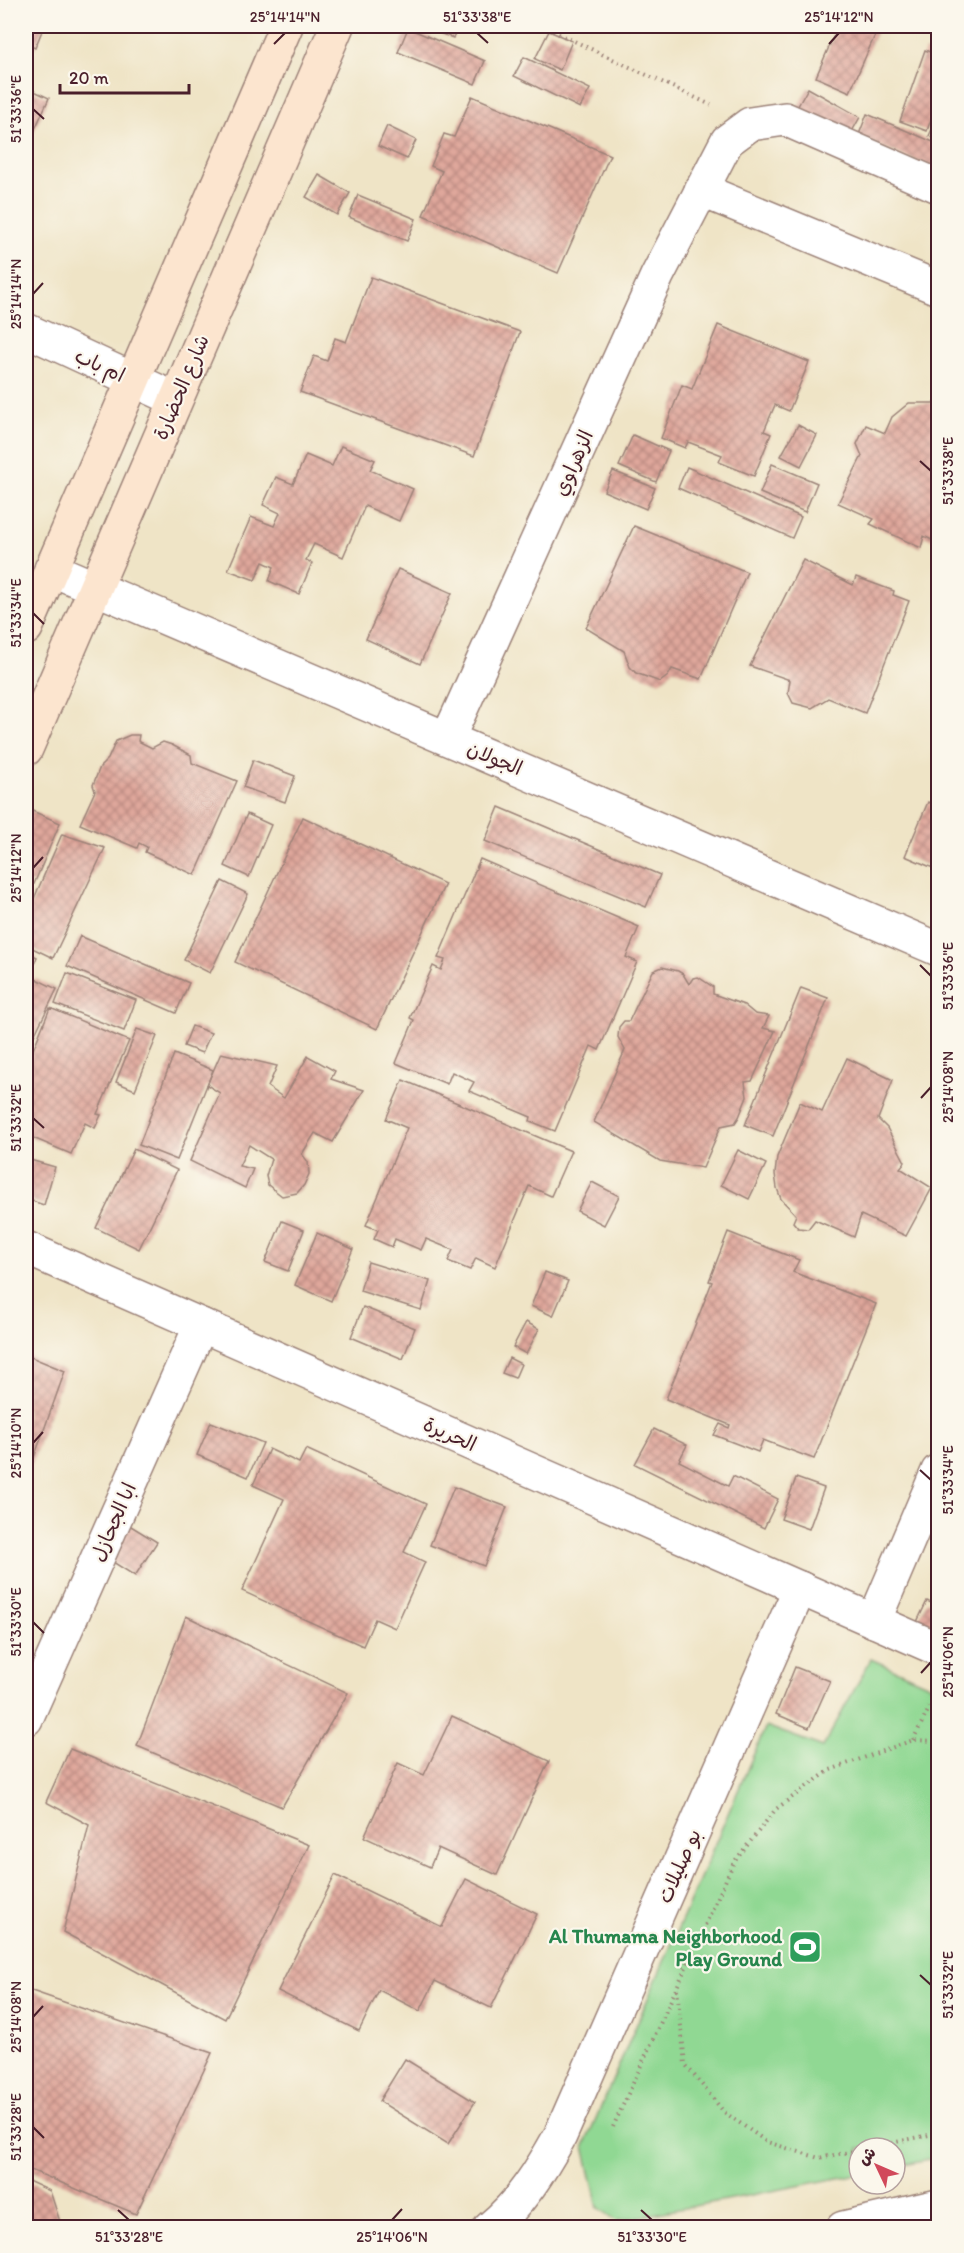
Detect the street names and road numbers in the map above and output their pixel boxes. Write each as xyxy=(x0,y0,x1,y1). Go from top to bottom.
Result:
street label: شارع الحضارة xyxy=(148,331,216,444)
street label: ام باب xyxy=(70,343,129,390)
street label: الزهراوي xyxy=(548,426,601,501)
street label: الجولان xyxy=(463,736,526,781)
street label: الحريرة xyxy=(420,1412,480,1456)
street label: ابا الجحازل xyxy=(85,1479,141,1565)
street label: بو صليلات xyxy=(652,1825,706,1907)

